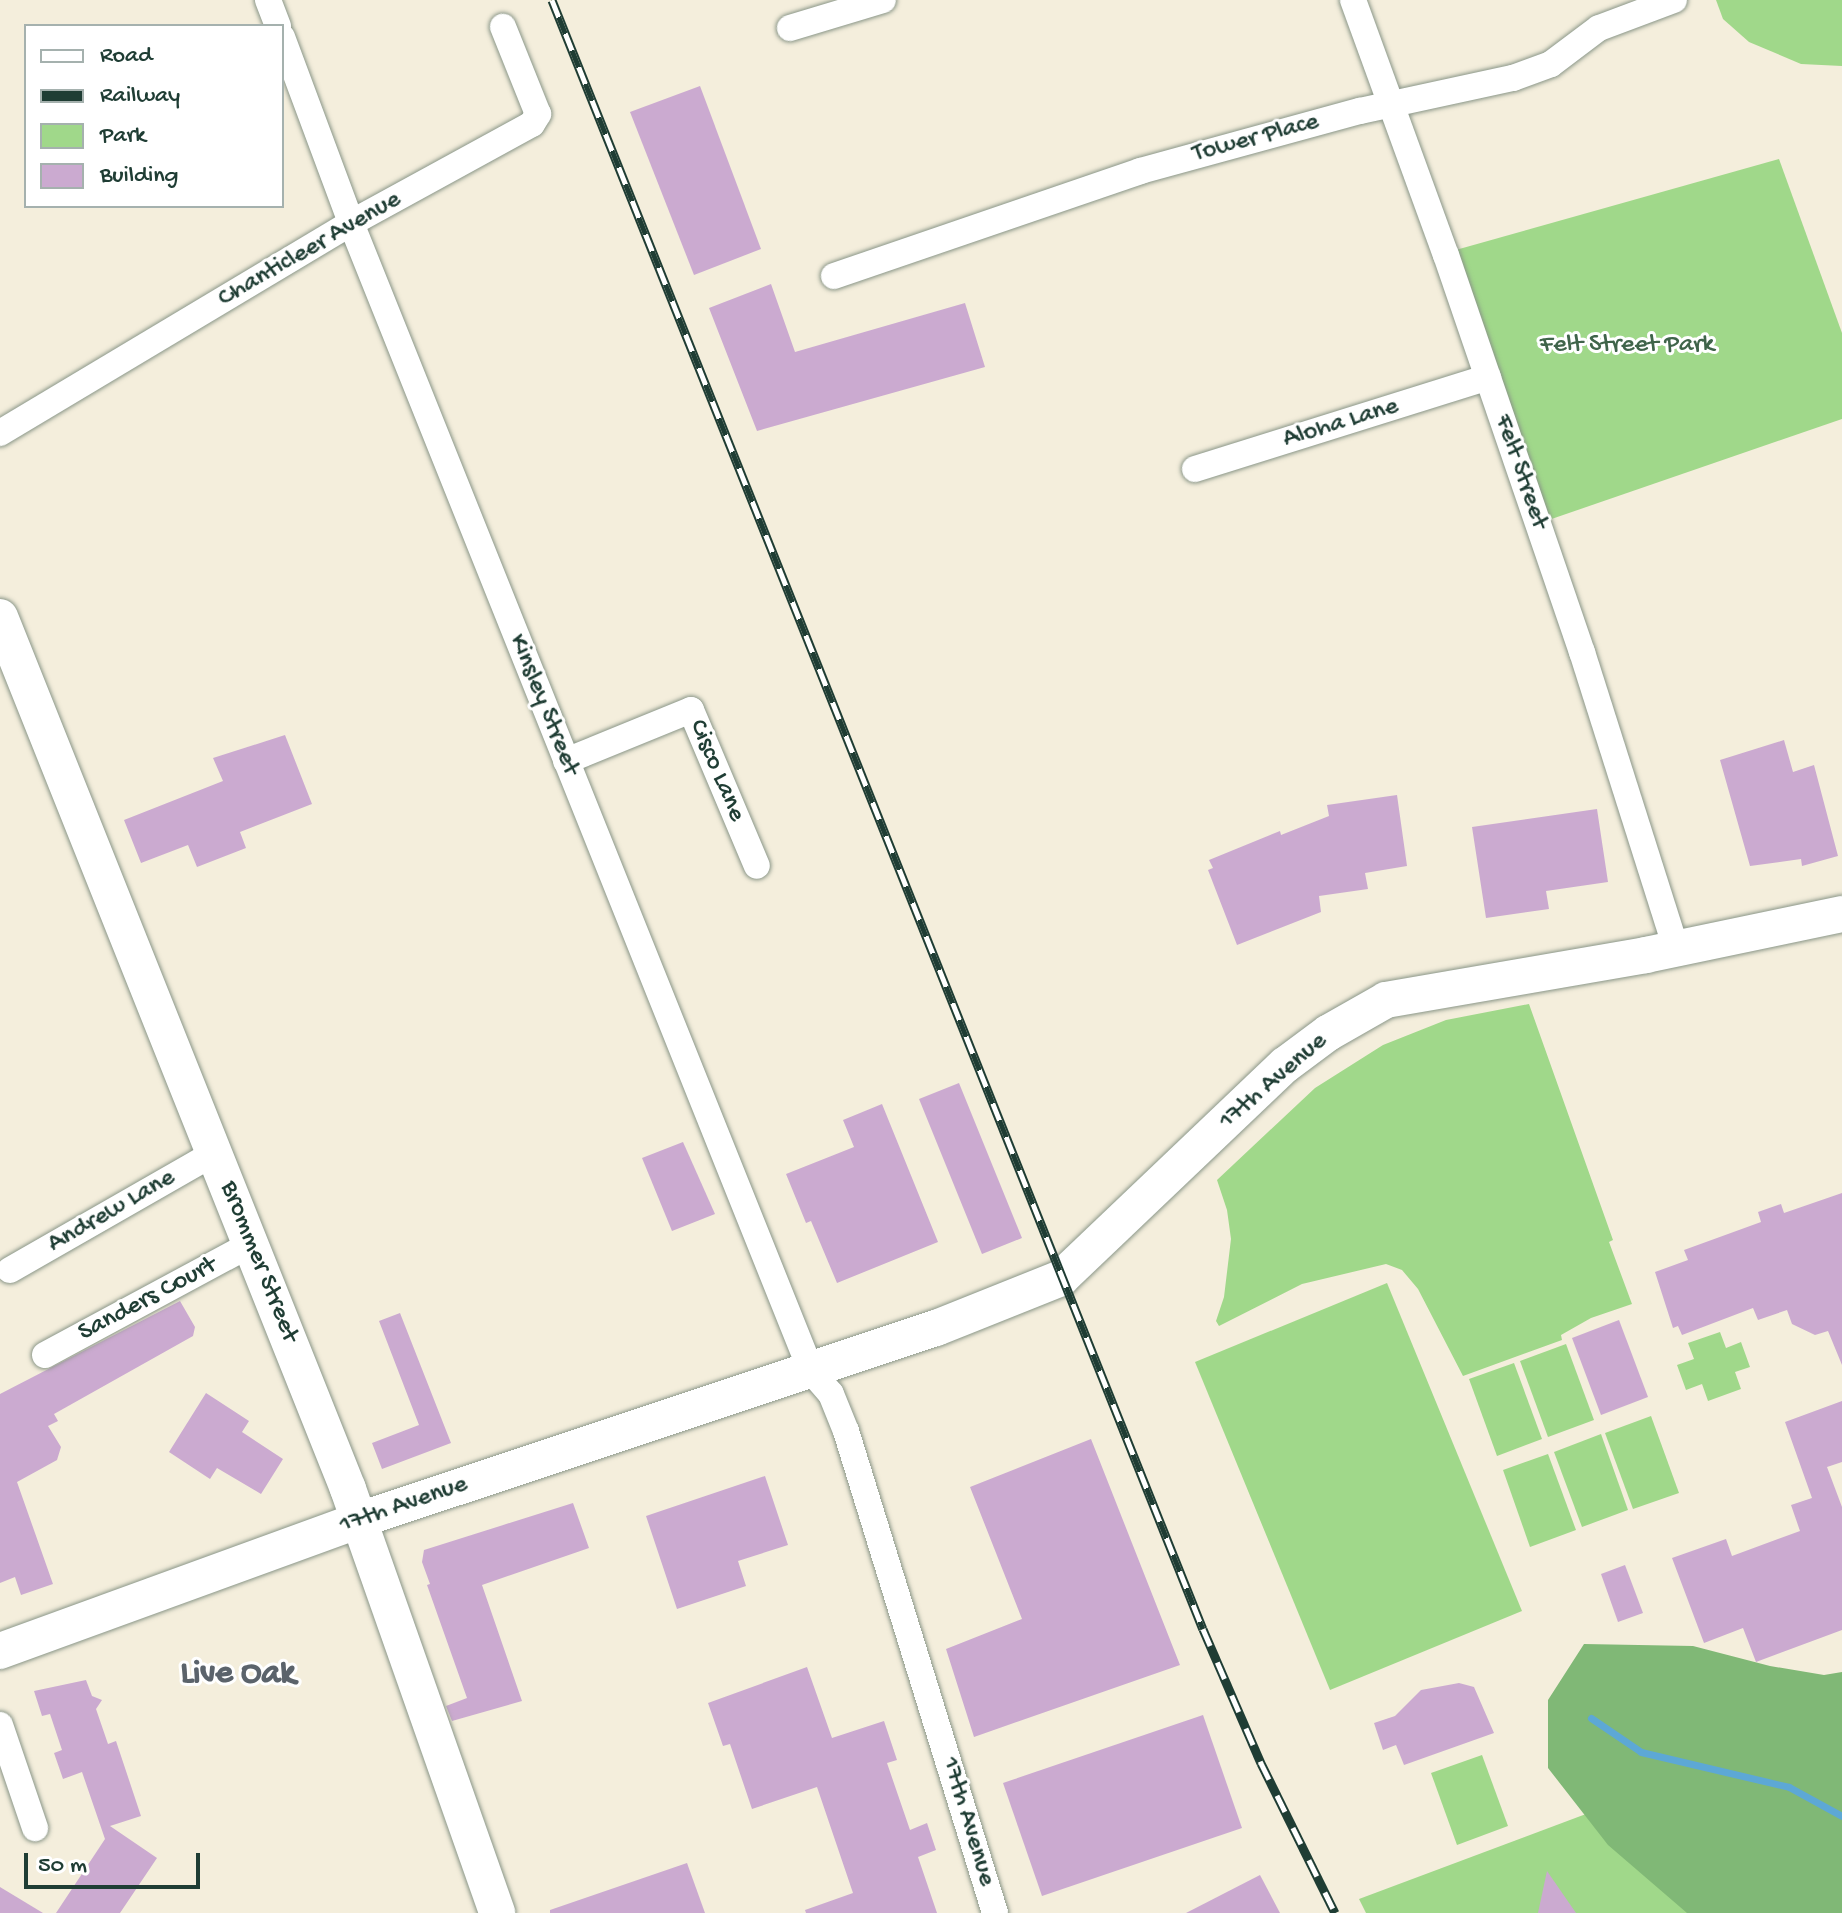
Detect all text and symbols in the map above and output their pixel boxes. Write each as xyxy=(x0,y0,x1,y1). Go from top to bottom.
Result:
legend xyxy=(24,24,284,208)
text: Road xyxy=(100,42,152,71)
text: Railway xyxy=(100,82,180,111)
street label: Tower Place xyxy=(1190,107,1322,171)
text: Park xyxy=(100,122,146,151)
text: Building xyxy=(100,162,178,191)
street label: Chanticleer Avenue xyxy=(213,185,407,315)
park label: Felt Street Park xyxy=(1540,330,1714,362)
street label: Aloha Lane xyxy=(1280,392,1402,456)
street label: Felt Street xyxy=(1486,411,1554,533)
street label: Kinsley Street xyxy=(501,630,585,780)
street label: Cisco Lane xyxy=(681,715,751,827)
street label: 17th Avenue xyxy=(1214,1027,1334,1137)
street label: Andrew Lane xyxy=(43,1163,181,1261)
street label: Brommer Street xyxy=(212,1177,304,1347)
street label: Sanders Court xyxy=(74,1251,222,1349)
street label: 17th Avenue xyxy=(336,1470,472,1542)
district label: Live Oak xyxy=(181,1656,295,1696)
street label: 17th Avenue xyxy=(933,1754,1001,1890)
scale bar xyxy=(28,1837,204,1887)
text: 50 m xyxy=(38,1852,87,1881)

